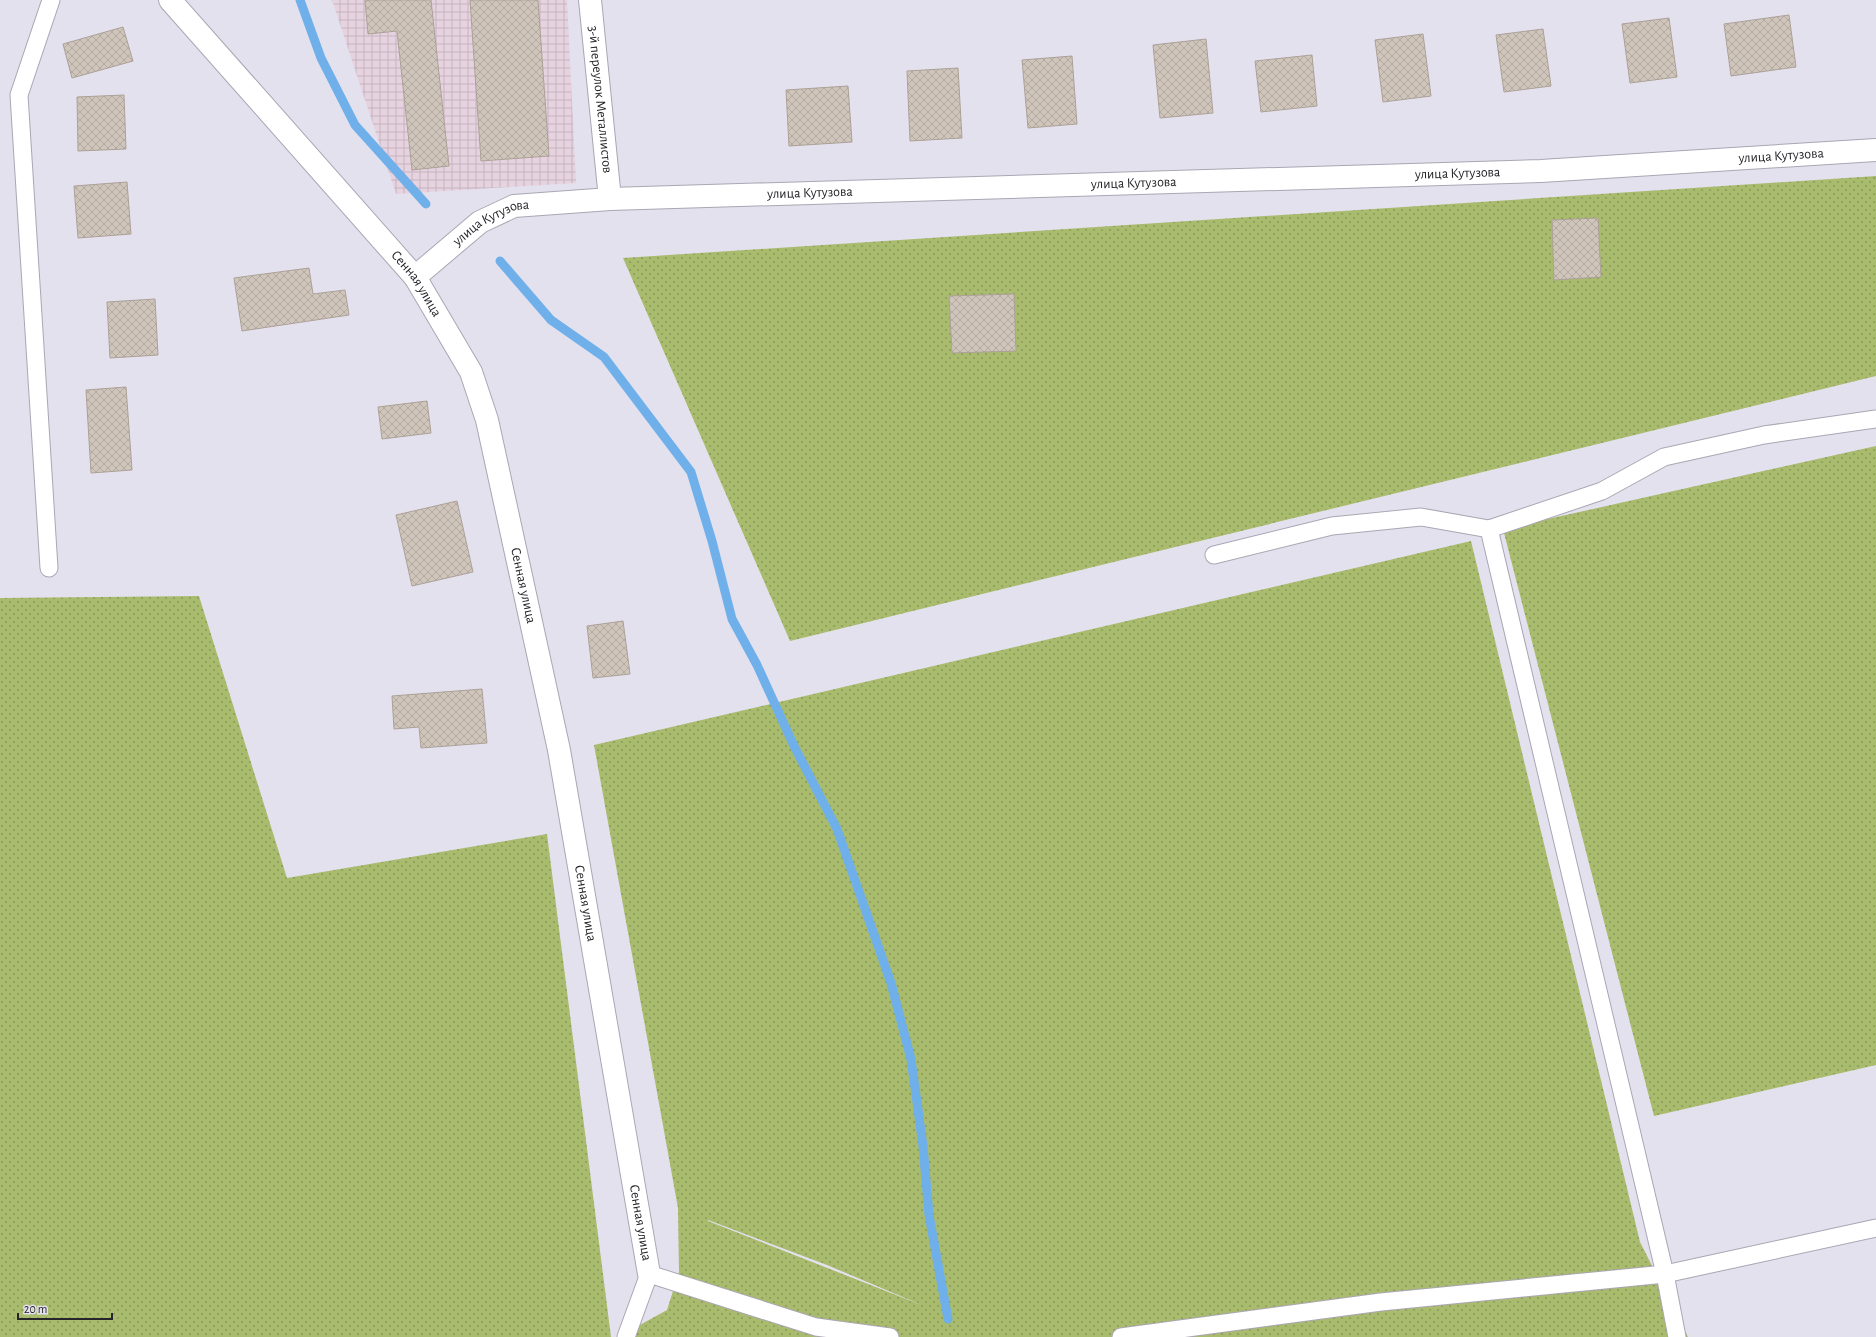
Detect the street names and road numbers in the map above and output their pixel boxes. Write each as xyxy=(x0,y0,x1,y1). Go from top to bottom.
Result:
street label: 3-й переулок Металлистов xyxy=(586,25,614,174)
street label: улица Кутузова xyxy=(1737,146,1825,166)
street label: улица Кутузова xyxy=(1414,165,1501,182)
street label: улица Кутузова xyxy=(1090,175,1177,192)
street label: улица Кутузова xyxy=(766,185,854,201)
street label: улица Кутузова xyxy=(450,198,530,249)
street label: Сенная улица xyxy=(388,248,444,320)
street label: Сенная улица xyxy=(508,546,538,625)
street label: Сенная улица xyxy=(572,864,599,943)
street label: Сенная улица xyxy=(627,1183,654,1263)

